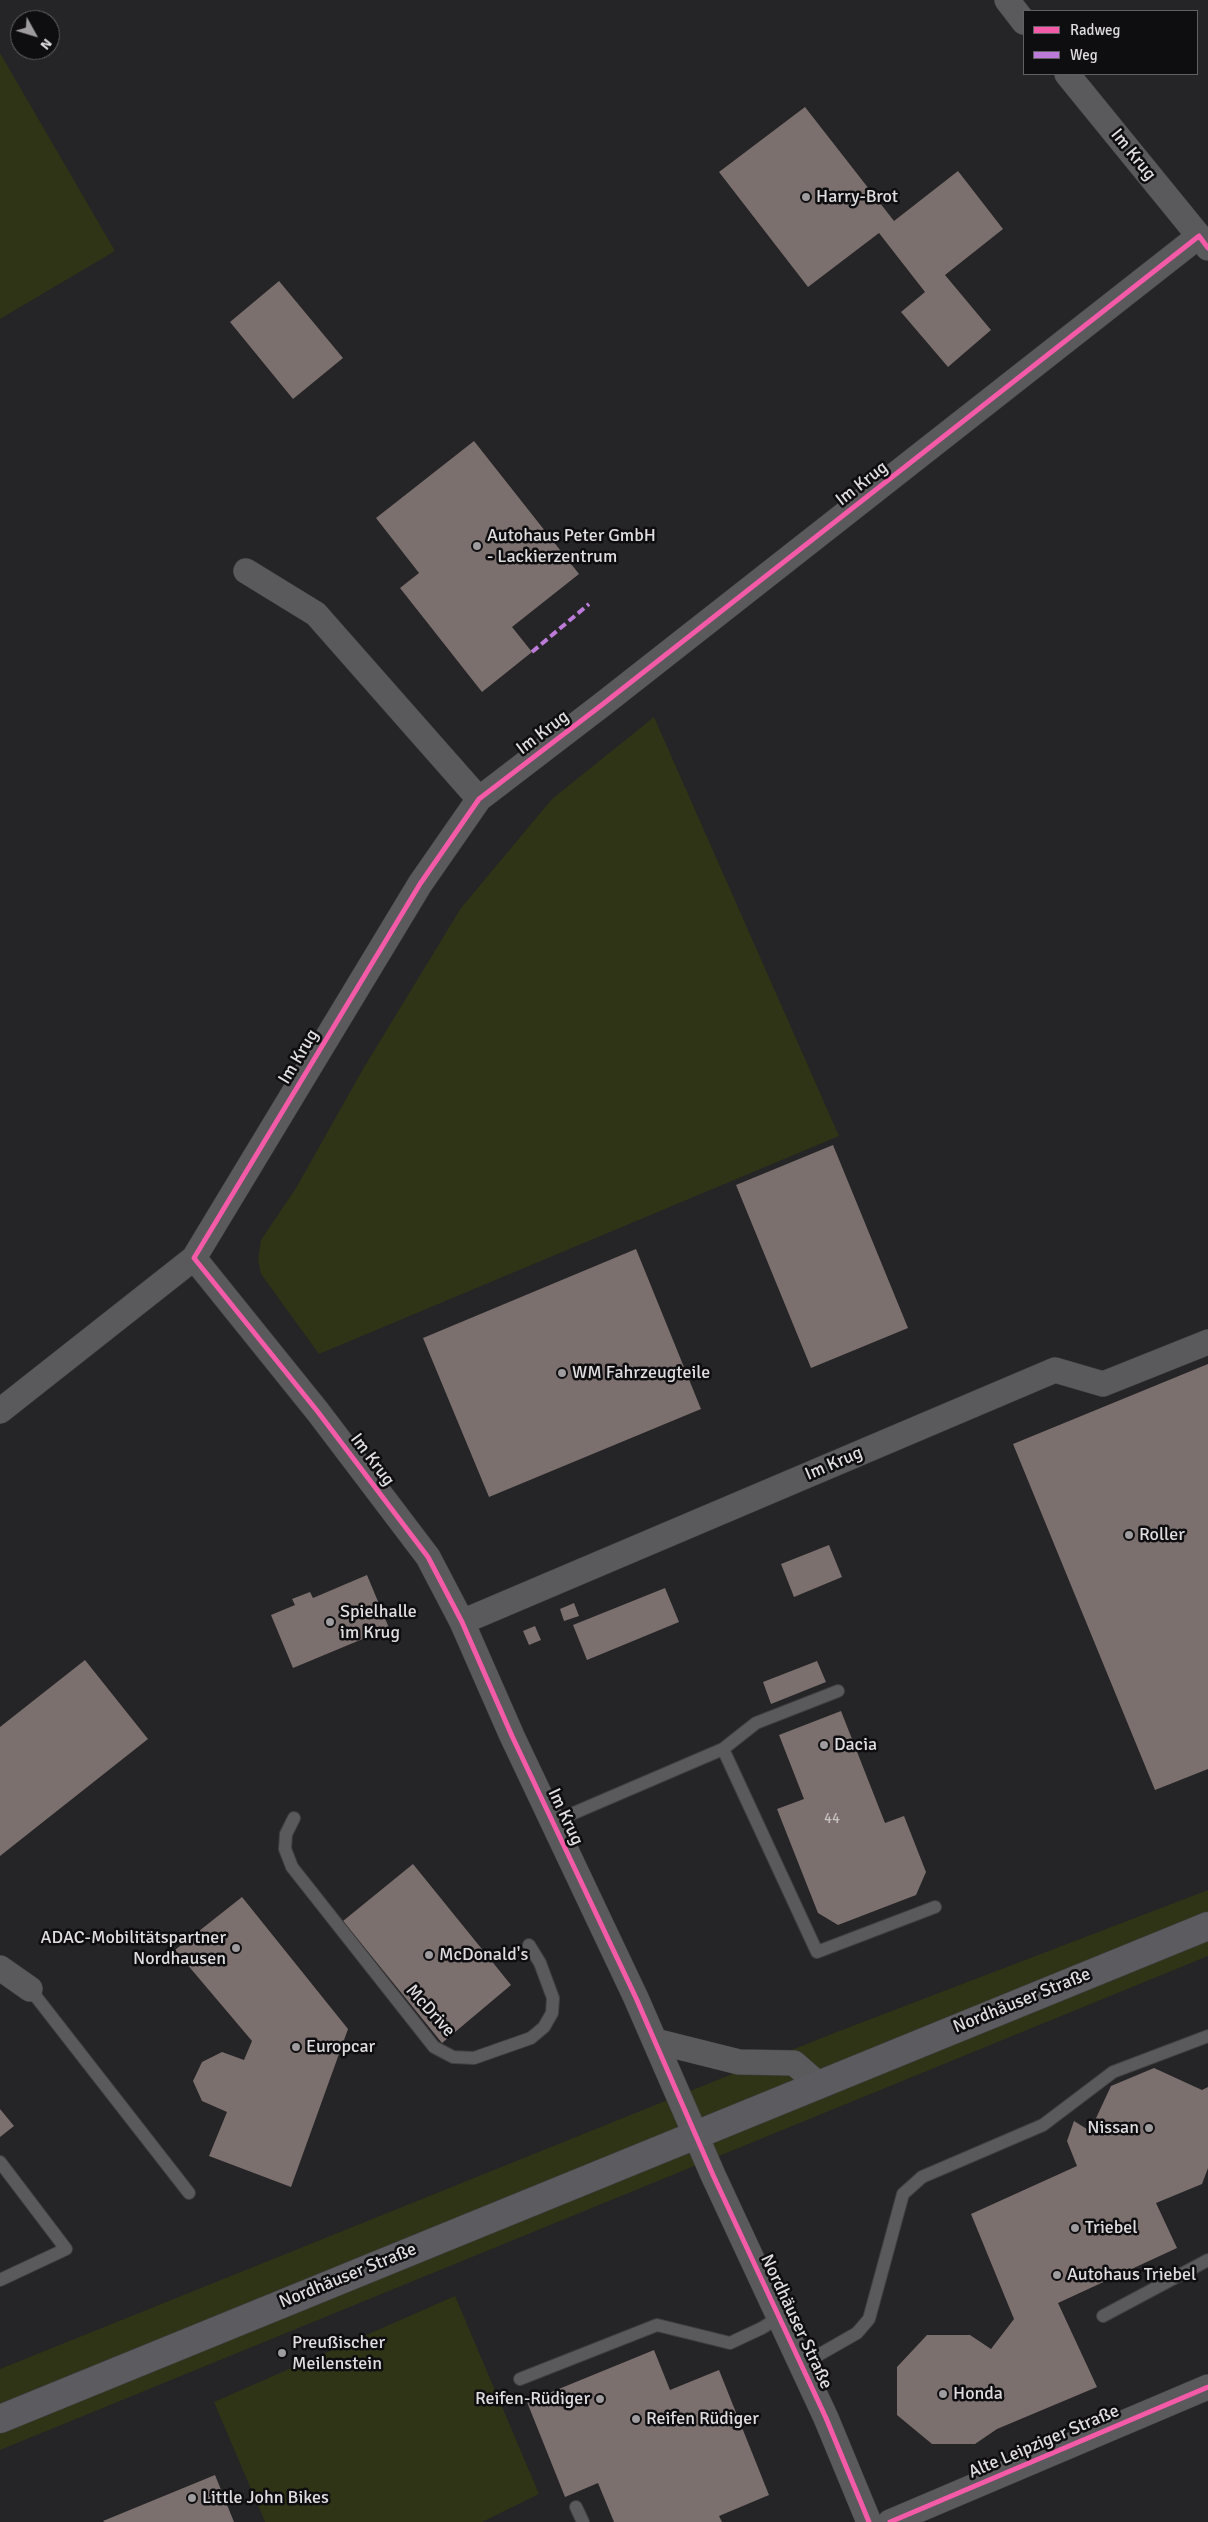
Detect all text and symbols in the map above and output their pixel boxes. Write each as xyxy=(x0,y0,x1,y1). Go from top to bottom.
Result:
north arrow xyxy=(10,10,60,60)
legend xyxy=(1023,10,1198,75)
text: Radweg xyxy=(1070,21,1120,39)
text: N xyxy=(37,35,56,53)
text: Weg xyxy=(1070,46,1098,64)
street label: Im Krug xyxy=(1106,125,1160,185)
place label: Harry-Brot xyxy=(816,186,898,208)
marker: Harry-Brot xyxy=(800,191,812,203)
street label: Im Krug xyxy=(832,457,892,511)
place label: Autohaus Peter GmbH - Lackierzentrum xyxy=(487,525,656,568)
marker: Autohaus Peter GmbH - Lackierzentrum xyxy=(471,540,483,552)
street label: Im Krug xyxy=(512,706,574,760)
street label: Im Krug xyxy=(274,1026,324,1088)
place label: WM Fahrzeugteile xyxy=(572,1362,710,1384)
marker: WM Fahrzeugteile xyxy=(556,1367,568,1379)
street label: Im Krug xyxy=(345,1429,399,1491)
street label: Im Krug xyxy=(802,1442,866,1486)
place label: Roller xyxy=(1139,1524,1185,1546)
marker: Roller xyxy=(1123,1529,1135,1541)
place label: Spielhalle im Krug xyxy=(340,1601,417,1644)
marker: Spielhalle im Krug xyxy=(324,1616,336,1628)
place label: Dacia xyxy=(834,1734,877,1756)
marker: Dacia xyxy=(818,1739,830,1751)
street label: Im Krug xyxy=(542,1785,588,1849)
house number: 44 xyxy=(824,1810,840,1828)
place label: ADAC-Mobilitätspartner Nordhausen xyxy=(41,1927,226,1970)
marker: ADAC-Mobilitätspartner Nordhausen xyxy=(230,1942,242,1954)
place label: McDonald's xyxy=(439,1944,528,1966)
marker: McDonald's xyxy=(423,1949,435,1961)
street label: Nordhäuser Straße xyxy=(950,1964,1094,2038)
street label: McDrive xyxy=(401,1980,459,2042)
place label: Europcar xyxy=(306,2036,375,2058)
marker: Europcar xyxy=(290,2041,302,2053)
place label: Nissan xyxy=(1087,2117,1139,2139)
marker: Nissan xyxy=(1143,2122,1155,2134)
place label: Triebel xyxy=(1085,2217,1138,2239)
marker: Triebel xyxy=(1069,2222,1081,2234)
street label: Nordhäuser Straße xyxy=(276,2239,420,2313)
street label: Nordhäuser Straße xyxy=(755,2251,837,2393)
place label: Autohaus Triebel xyxy=(1067,2264,1196,2286)
marker: Autohaus Triebel xyxy=(1051,2269,1063,2281)
place label: Preußischer Meilenstein xyxy=(292,2332,385,2374)
marker: Preußischer Meilenstein xyxy=(276,2347,288,2359)
place label: Honda xyxy=(953,2383,1003,2405)
place label: Reifen-Rüdiger xyxy=(475,2388,590,2410)
marker: Honda xyxy=(937,2388,949,2400)
marker: Reifen-Rüdiger xyxy=(594,2393,606,2405)
street label: Alte Leipziger Straße xyxy=(965,2401,1123,2483)
place label: Reifen Rüdiger xyxy=(646,2408,759,2430)
marker: Reifen Rüdiger xyxy=(630,2413,642,2425)
place label: Little John Bikes xyxy=(202,2487,329,2509)
marker: Little John Bikes xyxy=(186,2492,198,2504)

